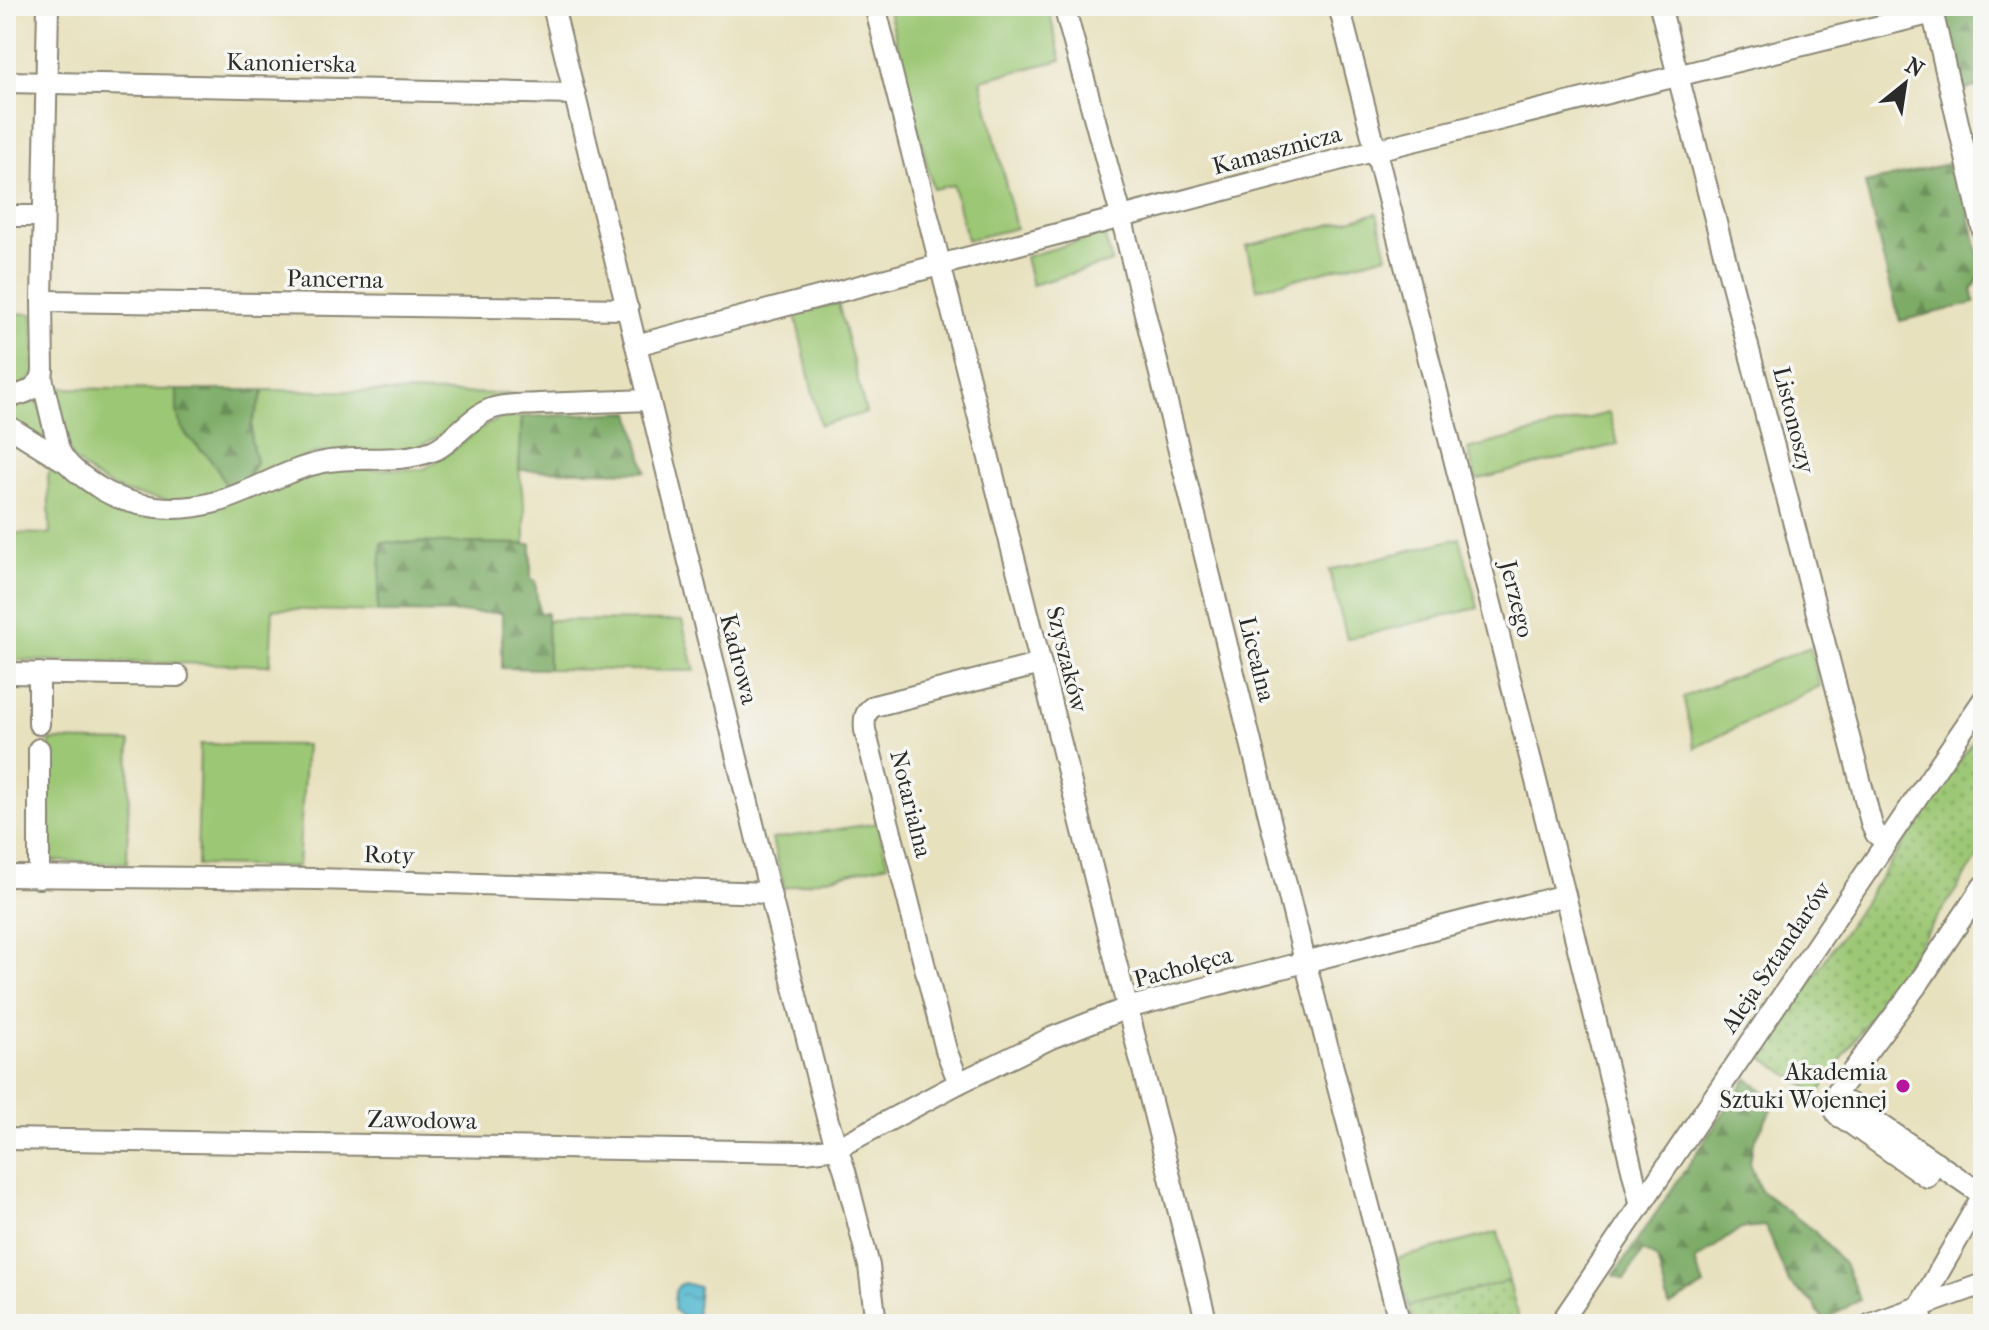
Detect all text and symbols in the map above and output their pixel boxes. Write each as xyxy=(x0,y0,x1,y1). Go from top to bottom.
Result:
north arrow xyxy=(1865,44,1945,124)
street label: Kanonierska xyxy=(226,48,357,78)
text: N xyxy=(1901,52,1928,83)
street label: Kamasznicza xyxy=(1209,119,1345,181)
street label: Pancerna xyxy=(286,264,385,294)
street label: Listonoszy xyxy=(1767,364,1821,478)
street label: Jerzego xyxy=(1493,556,1540,640)
street label: Szyszaków xyxy=(1040,603,1094,716)
street label: Kadrowa xyxy=(714,611,764,708)
street label: Licealna xyxy=(1233,614,1281,705)
street label: Notarialna xyxy=(884,747,938,861)
street label: Roty xyxy=(363,840,416,870)
street label: Aleja Sztandarów xyxy=(1714,875,1838,1039)
street label: Pacholęca xyxy=(1131,940,1237,995)
place label: Akademia Sztuki Wojennej xyxy=(1720,1058,1888,1114)
marker: Akademia Sztuki Wojennej xyxy=(1894,1077,1912,1095)
street label: Zawodowa xyxy=(367,1105,478,1135)

